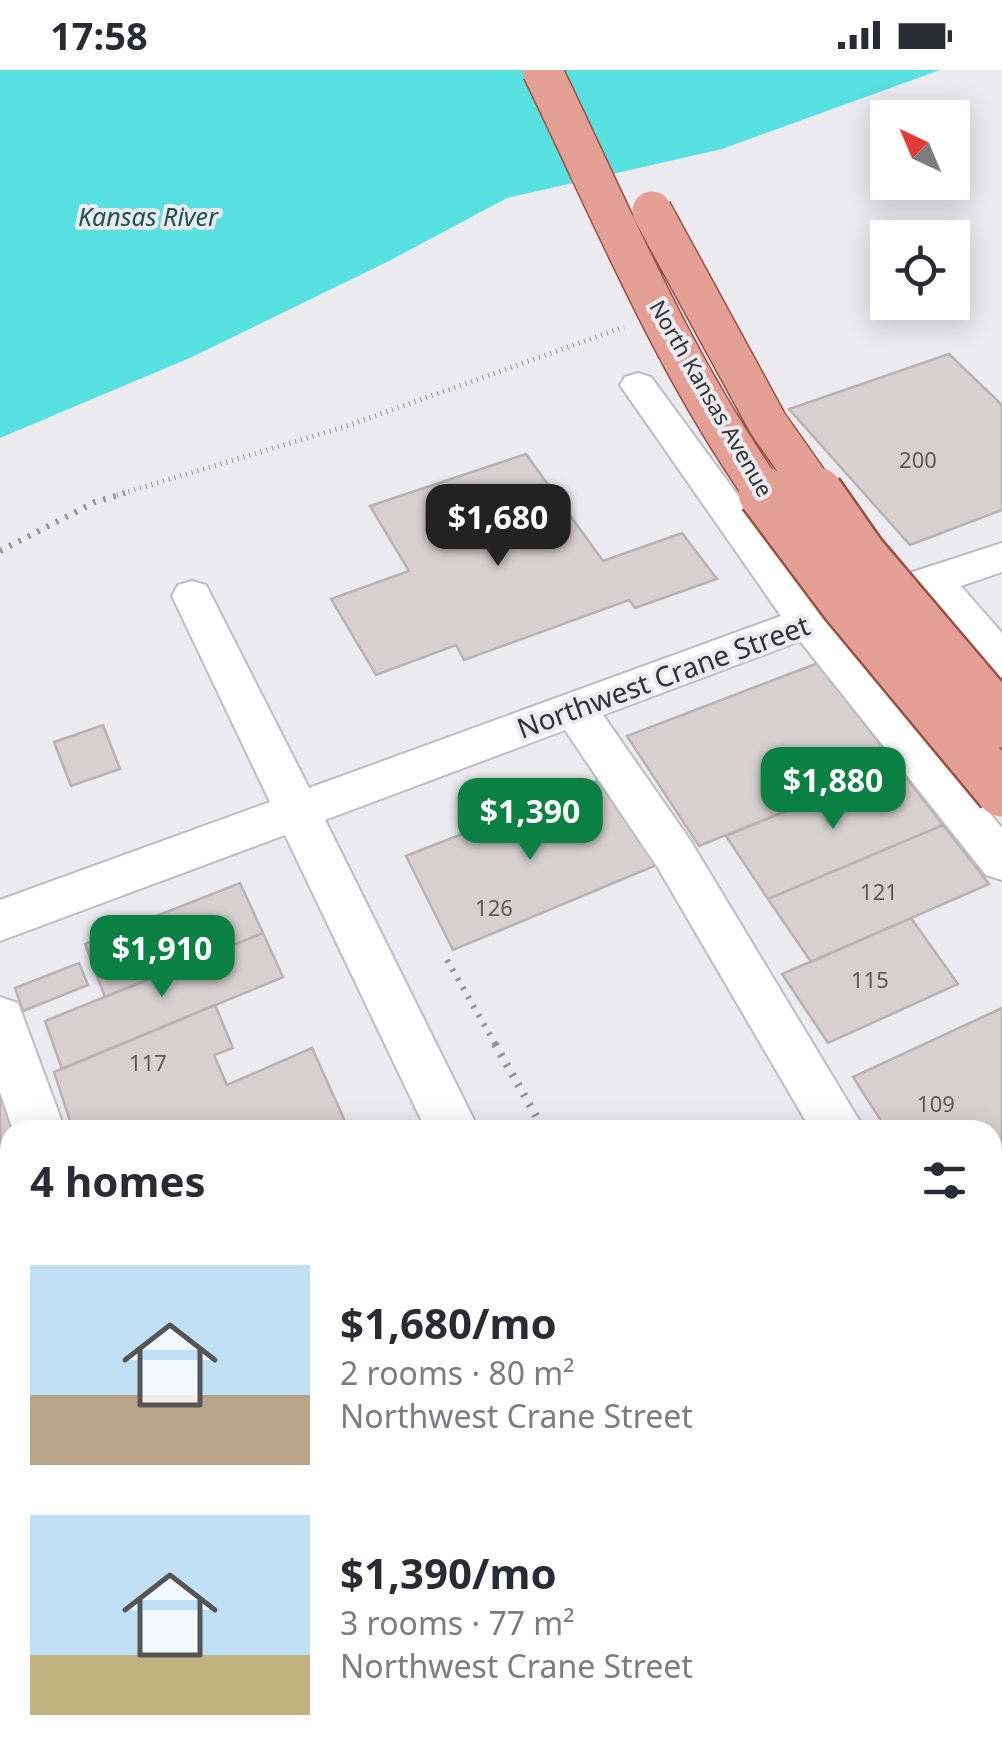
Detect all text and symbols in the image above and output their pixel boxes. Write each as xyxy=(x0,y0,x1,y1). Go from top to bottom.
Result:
text: 17:58 xyxy=(50,9,148,61)
north arrow xyxy=(870,100,970,200)
map controls xyxy=(870,100,970,320)
water label: Kansas River xyxy=(78,199,219,233)
button: locate xyxy=(870,220,970,320)
street label: North Kansas Avenue xyxy=(643,294,781,502)
house number: 200 xyxy=(899,444,937,474)
pin: $1,680 xyxy=(417,484,579,569)
text: $1,680 xyxy=(448,495,548,538)
street label: Northwest Crane Street xyxy=(511,605,815,747)
pin: $1,880 xyxy=(752,747,914,832)
text: $1,880 xyxy=(783,758,883,801)
pin: $1,390 xyxy=(449,778,611,863)
text: $1,390 xyxy=(480,789,580,832)
house number: 121 xyxy=(860,876,898,906)
house number: 126 xyxy=(475,892,513,922)
pin: $1,910 xyxy=(81,915,243,1000)
text: $1,910 xyxy=(112,926,212,969)
house number: 115 xyxy=(851,964,889,994)
house number: 117 xyxy=(129,1047,167,1077)
house number: 109 xyxy=(917,1088,955,1118)
text: 4 homes xyxy=(30,1152,206,1209)
icon: filters xyxy=(917,1153,972,1208)
text: $1,680/mo xyxy=(340,1294,557,1351)
icon: home xyxy=(110,1305,230,1425)
text: 2 rooms · 80 m² xyxy=(340,1351,574,1394)
text: Northwest Crane Street xyxy=(340,1394,693,1437)
text: $1,390/mo xyxy=(340,1544,557,1601)
icon: home xyxy=(110,1555,230,1675)
text: 3 rooms · 77 m² xyxy=(340,1601,574,1644)
text: Northwest Crane Street xyxy=(340,1644,693,1687)

